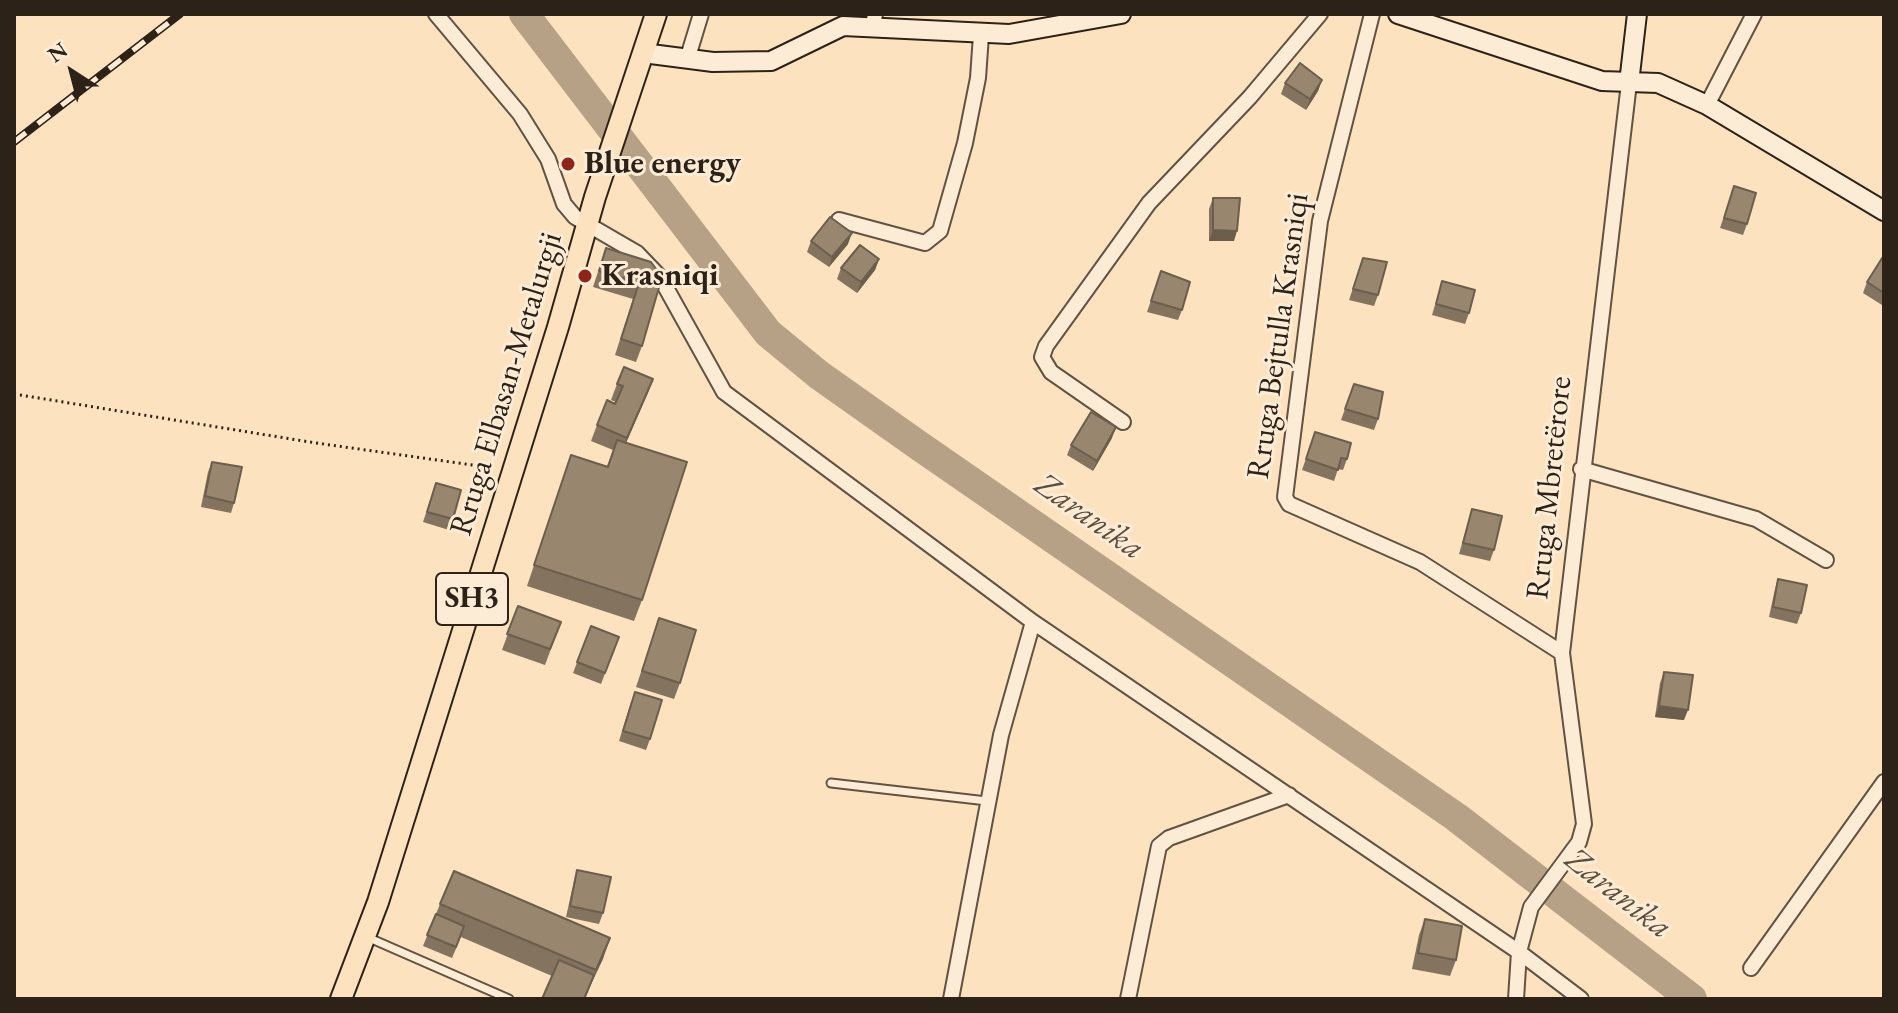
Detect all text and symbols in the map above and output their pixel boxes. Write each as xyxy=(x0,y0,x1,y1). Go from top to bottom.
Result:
north arrow xyxy=(32,32,112,112)
text: N xyxy=(42,35,73,69)
place label: Blue energy xyxy=(584,145,741,183)
marker: Blue energy xyxy=(559,155,577,173)
street label: Rruga Bejtulla Krasniqi xyxy=(1240,191,1318,481)
street label: Rruga Elbasan-Metalurgji xyxy=(443,228,571,540)
place label: Krasniqi xyxy=(601,257,718,295)
marker: Krasniqi xyxy=(576,267,594,285)
street label: Rruga Mbretërore xyxy=(1519,375,1581,601)
water label: Zaranika xyxy=(1026,465,1152,569)
road number: SH3 xyxy=(436,573,508,625)
water label: Zaranika xyxy=(1556,840,1680,948)

